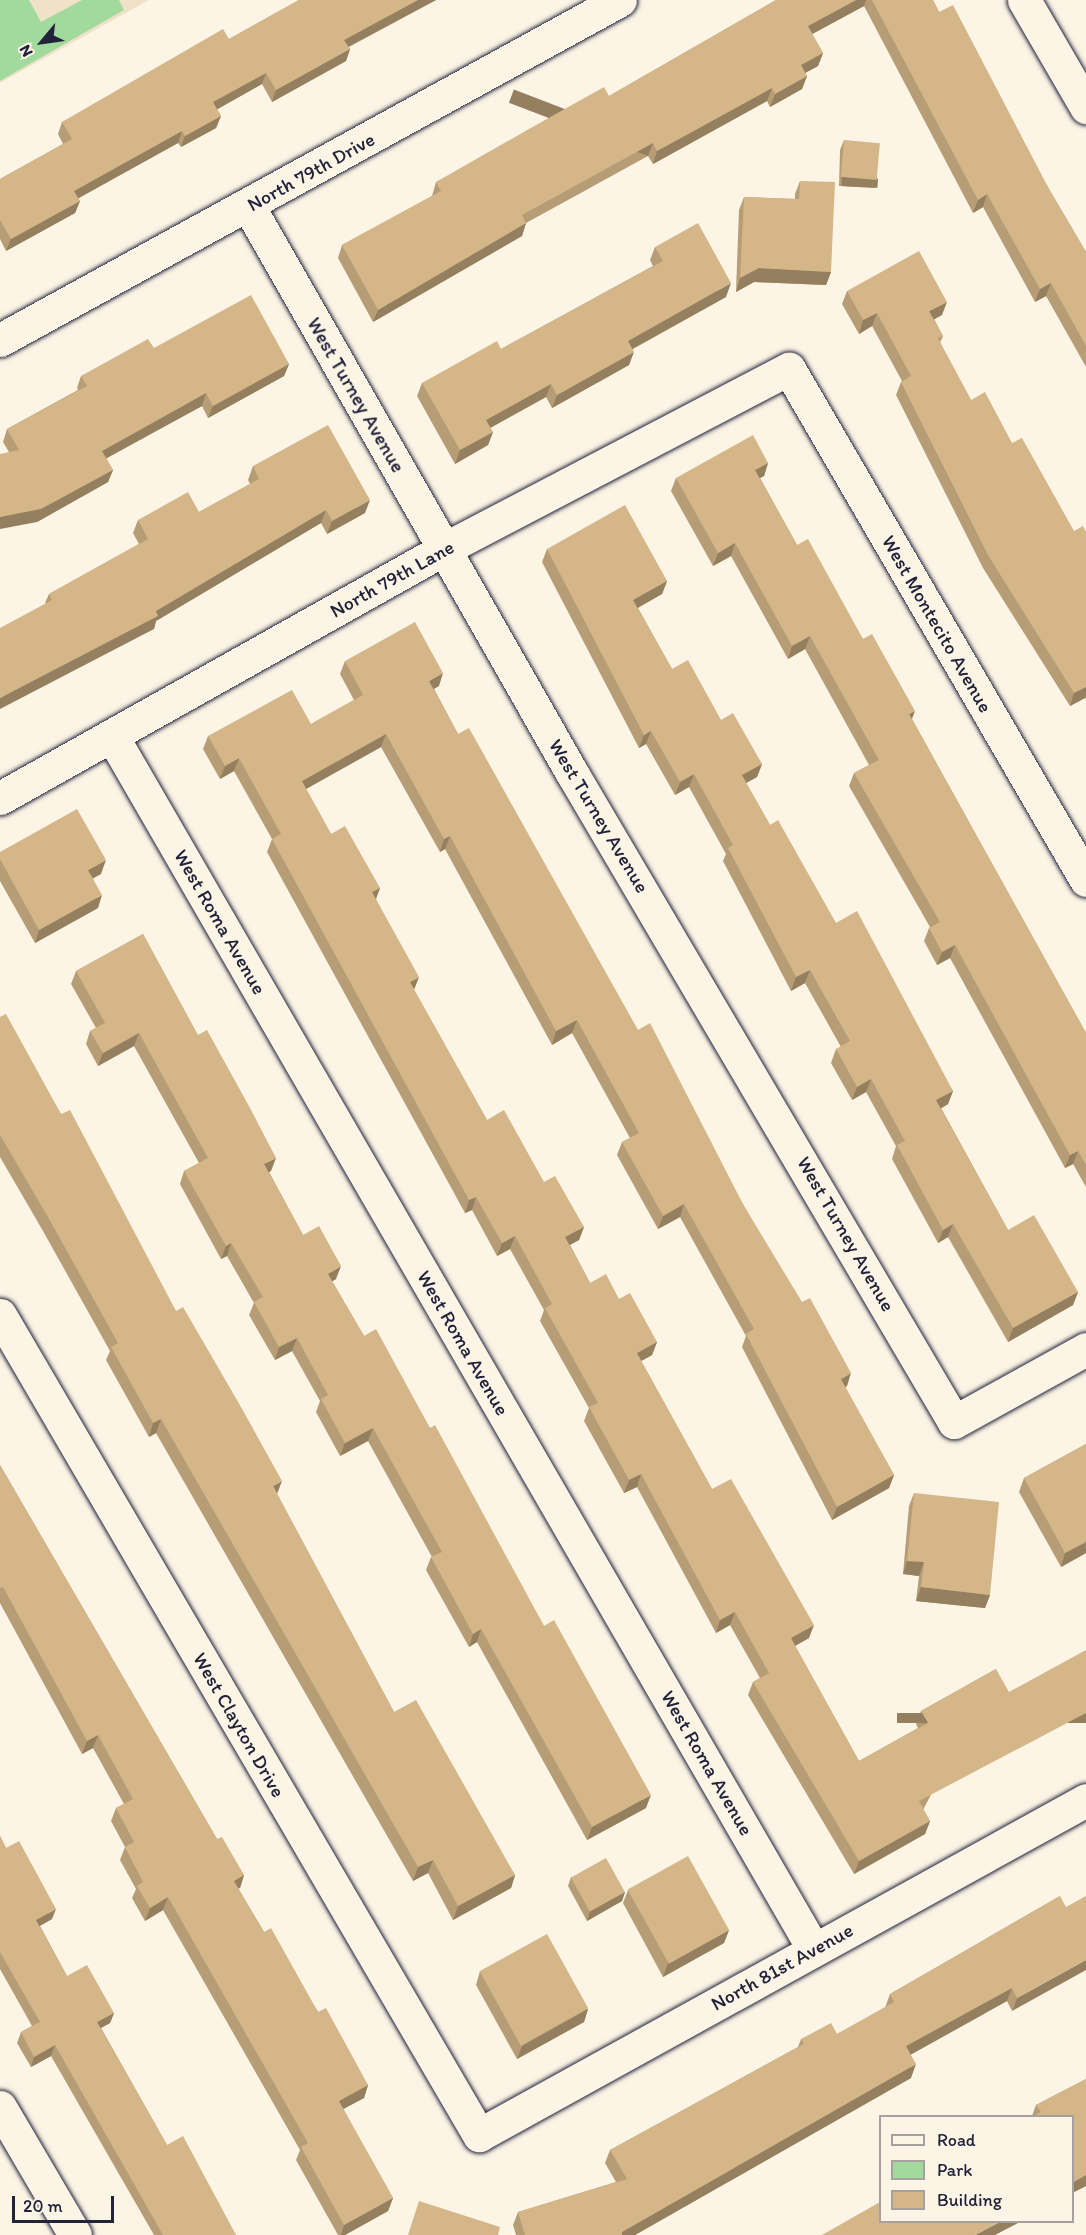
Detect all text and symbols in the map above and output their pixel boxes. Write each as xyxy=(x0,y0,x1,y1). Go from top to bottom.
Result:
north arrow xyxy=(12,12,72,72)
text: N xyxy=(15,42,37,60)
street label: North 79th Drive xyxy=(243,127,379,217)
street label: West Turney Avenue xyxy=(303,314,409,476)
street label: West Montecito Avenue xyxy=(877,531,997,717)
street label: North 79th Lane xyxy=(326,535,458,623)
street label: West Turney Avenue xyxy=(544,736,654,896)
street label: West Roma Avenue xyxy=(169,846,271,998)
street label: West Turney Avenue xyxy=(793,1153,899,1315)
street label: West Roma Avenue xyxy=(412,1267,514,1419)
street label: West Clayton Drive xyxy=(188,1648,290,1802)
street label: West Roma Avenue xyxy=(656,1687,758,1839)
street label: North 81st Avenue xyxy=(707,1918,857,2016)
legend xyxy=(879,2115,1074,2223)
text: Road xyxy=(937,2129,976,2151)
text: Park xyxy=(937,2159,972,2181)
scale bar xyxy=(15,2184,117,2222)
text: Building xyxy=(937,2189,1002,2211)
text: 20 m xyxy=(23,2195,63,2217)

